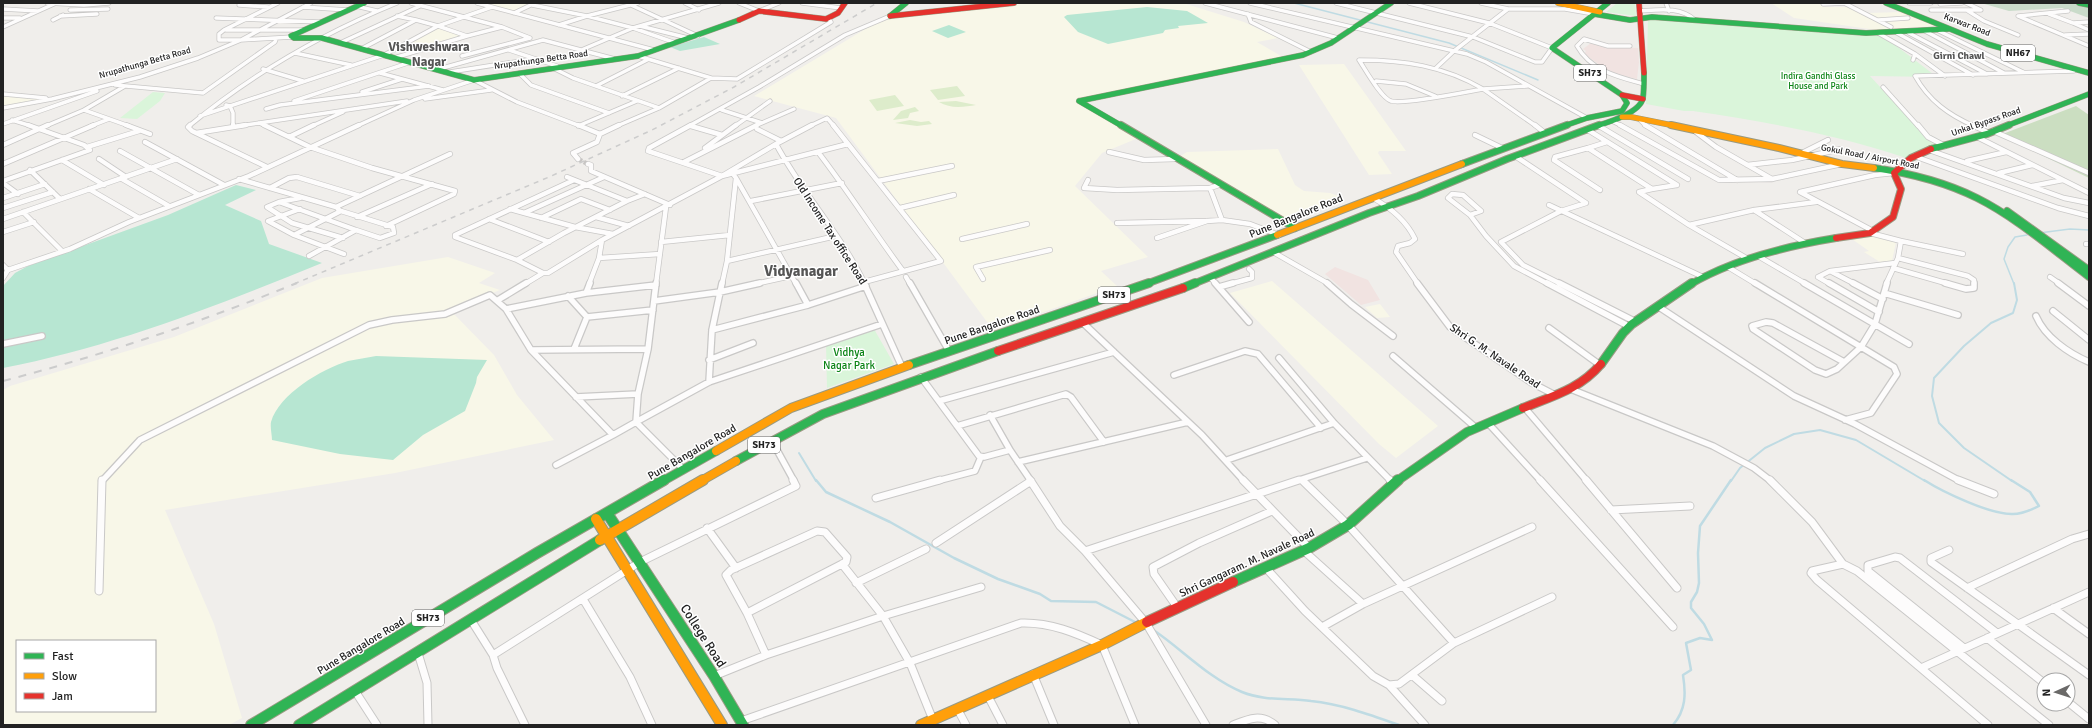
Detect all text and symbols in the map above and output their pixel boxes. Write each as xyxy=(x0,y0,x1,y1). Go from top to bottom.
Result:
street label: Karwar Road xyxy=(1942,11,1992,39)
district label: Vishweshwara Nagar xyxy=(388,39,470,70)
street label: Nrupathunga Betta Road xyxy=(98,45,192,81)
road number: NH67 xyxy=(2001,45,2035,61)
street label: Nrupathunga Betta Road xyxy=(493,48,589,72)
district label: Girni Chawl xyxy=(1933,50,1985,62)
road number: SH73 xyxy=(1574,65,1606,81)
park label: Indira Gandhi Glass House and Park xyxy=(1781,71,1855,92)
street label: Unkal Bypass Road xyxy=(1950,105,2022,139)
street label: Gokul Road / Airport Road xyxy=(1820,142,1920,172)
street label: Old Income Tax office Road xyxy=(790,175,870,287)
street label: Pune Bangalore Road xyxy=(1247,191,1345,241)
district label: Vidyanagar xyxy=(764,262,838,280)
road number: SH73 xyxy=(1098,287,1130,303)
street label: Pune Bangalore Road xyxy=(943,303,1041,347)
street label: Shri G. M. Navale Road xyxy=(1447,321,1543,391)
park label: Vidhya Nagar Park xyxy=(823,346,875,372)
street label: Pune Bangalore Road xyxy=(646,421,739,483)
road number: SH73 xyxy=(748,437,780,453)
street label: Shri Gangaram. M. Navale Road xyxy=(1177,526,1317,600)
street label: College Road xyxy=(677,601,729,671)
road number: SH73 xyxy=(412,610,444,626)
street label: Pune Bangalore Road xyxy=(315,615,407,677)
legend xyxy=(16,640,156,712)
text: Fast xyxy=(52,649,73,664)
text: Slow xyxy=(52,669,77,684)
north arrow xyxy=(2036,672,2076,712)
text: N xyxy=(2040,688,2053,697)
text: Jam xyxy=(52,689,73,704)

